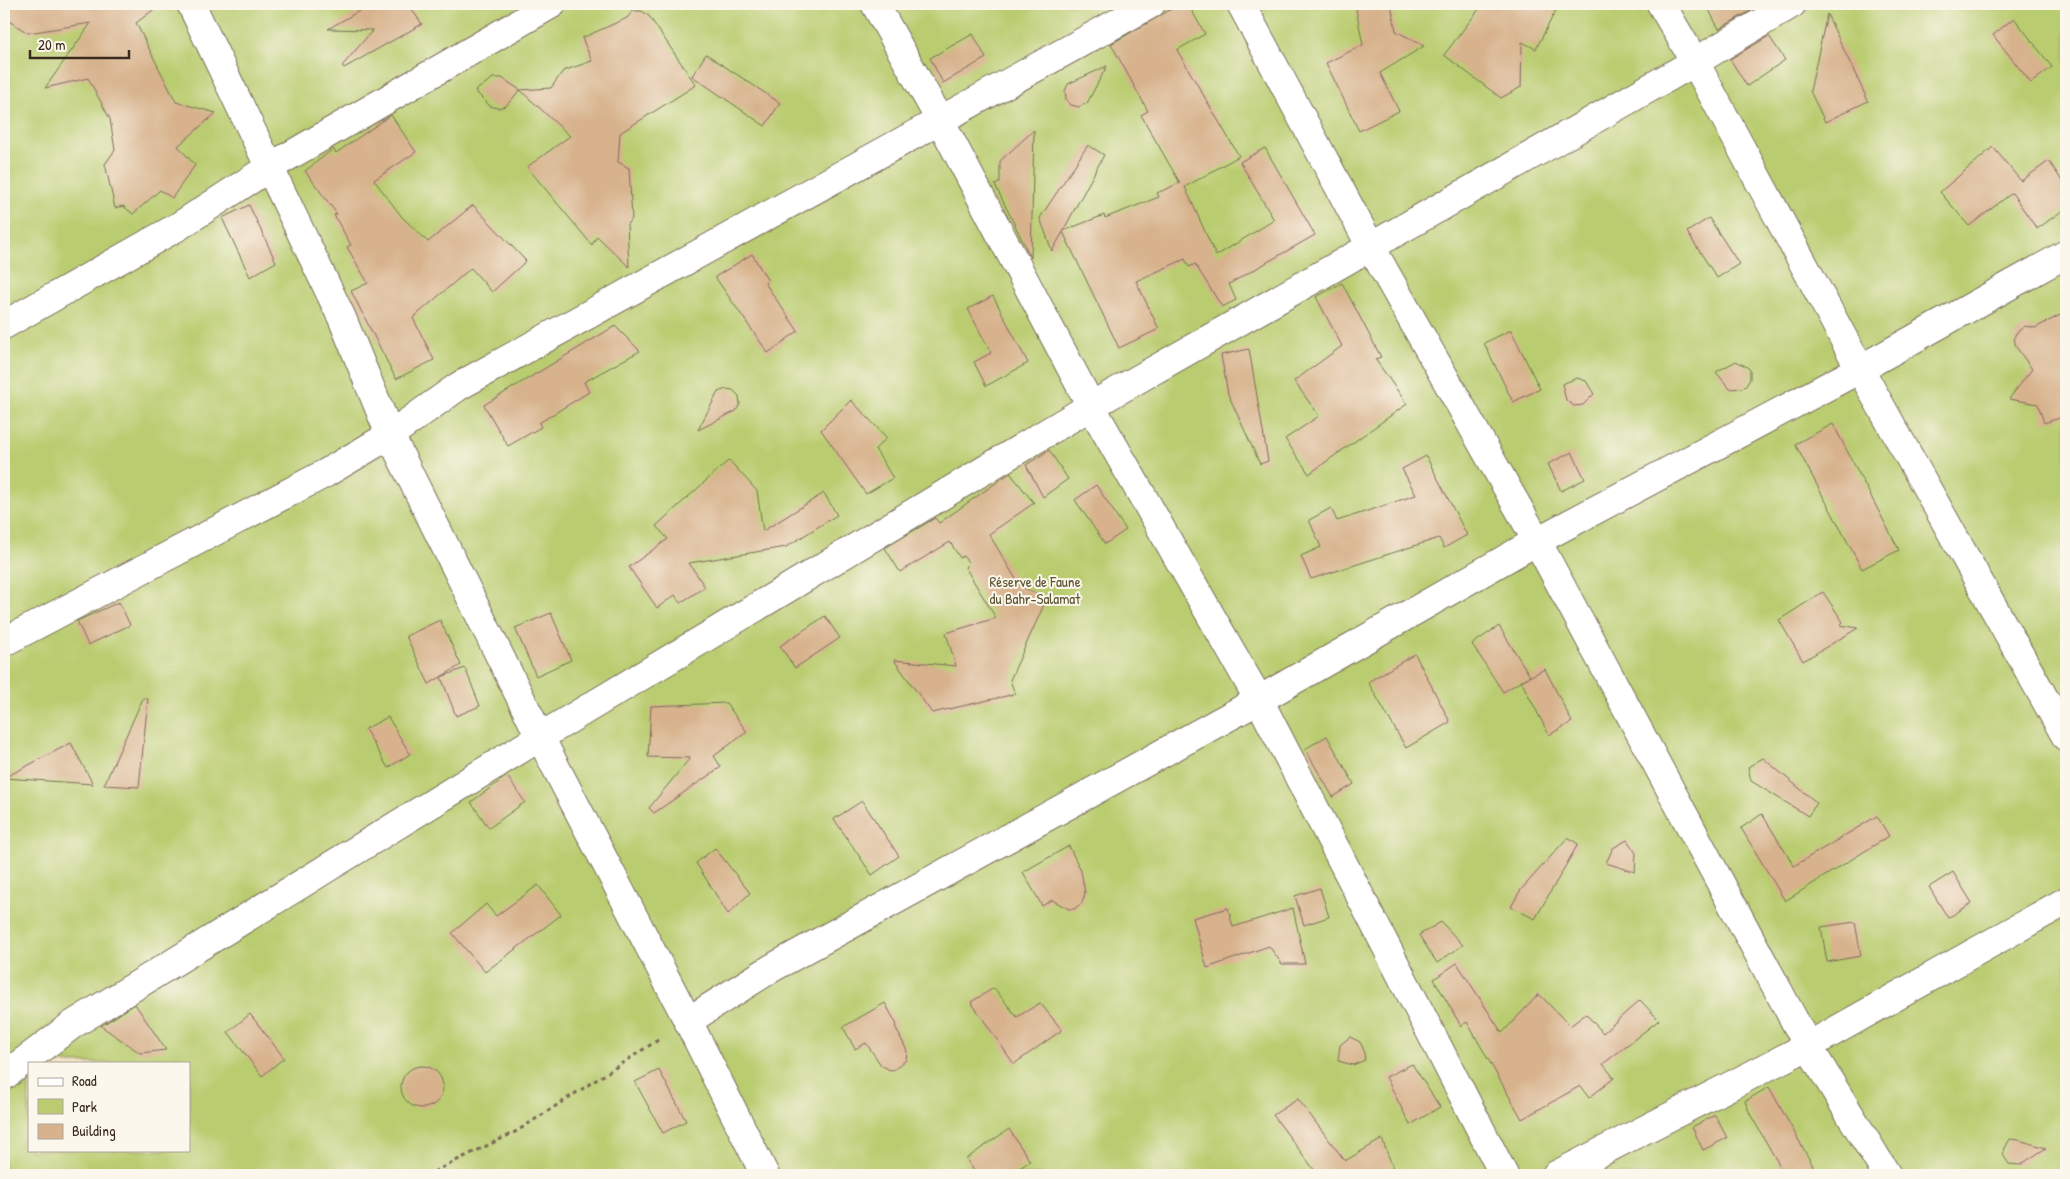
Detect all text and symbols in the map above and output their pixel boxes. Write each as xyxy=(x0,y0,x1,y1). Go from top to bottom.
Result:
scale bar xyxy=(30,28,129,60)
text: 20 m xyxy=(38,34,65,55)
park label: Réserve de Faune du Bahr-Salamat xyxy=(989,571,1081,609)
legend xyxy=(28,1062,190,1152)
text: Road xyxy=(72,1070,97,1091)
text: Park xyxy=(72,1096,97,1117)
text: Building xyxy=(72,1120,116,1141)

